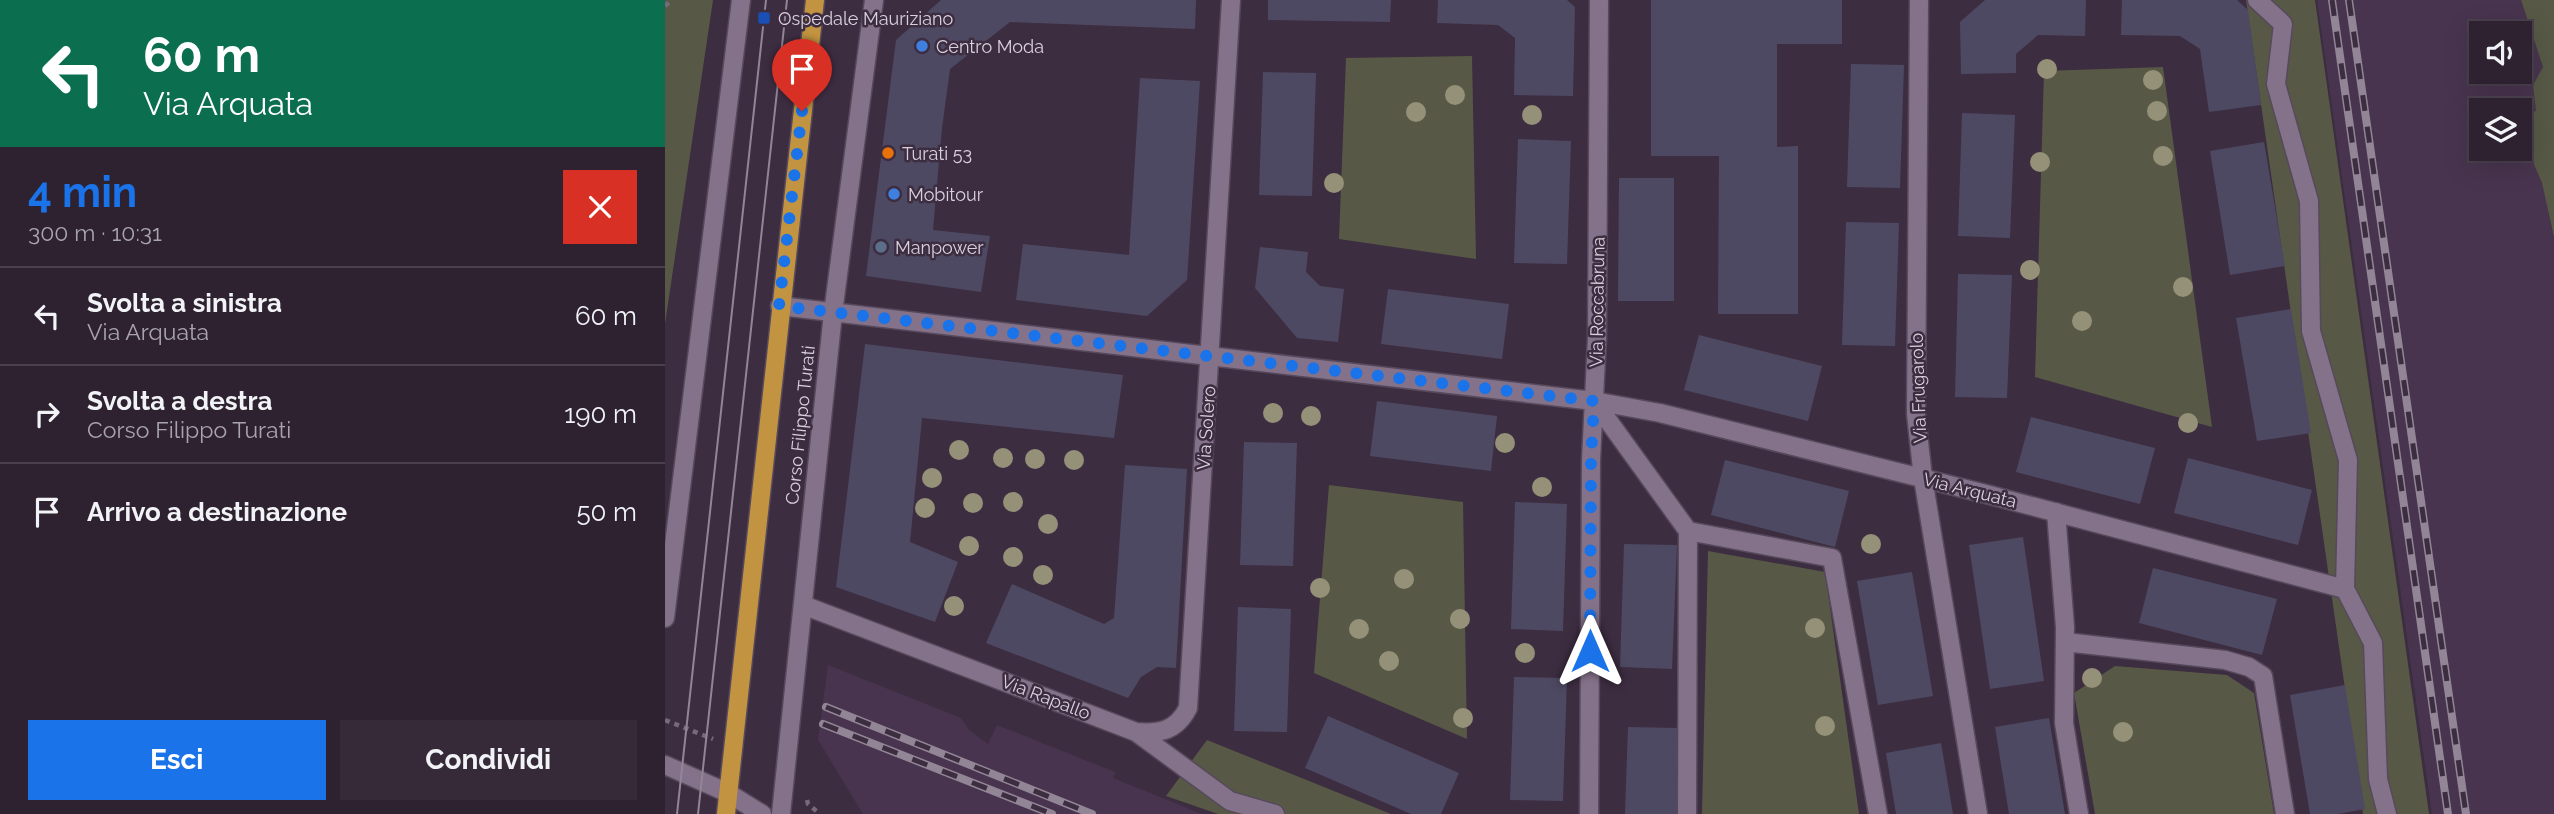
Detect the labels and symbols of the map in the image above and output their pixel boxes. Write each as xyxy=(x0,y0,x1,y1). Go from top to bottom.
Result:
place label: Ospedale Mauriziano xyxy=(778,8,953,29)
marker: Ospedale Mauriziano xyxy=(756,10,772,26)
place label: Centro Moda xyxy=(936,36,1044,57)
marker: Centro Moda xyxy=(914,38,930,54)
pin xyxy=(772,39,832,111)
place label: Turati 53 xyxy=(902,143,972,164)
marker: Turati 53 xyxy=(880,145,896,161)
place label: Mobitour xyxy=(908,184,984,205)
marker: Mobitour xyxy=(886,186,902,202)
place label: Manpower xyxy=(895,237,984,258)
street label: Via Roccabruna xyxy=(1585,237,1609,367)
marker: Manpower xyxy=(873,239,889,255)
street label: Via Frugarolo xyxy=(1906,332,1930,444)
street label: Corso Filippo Turati xyxy=(781,344,819,506)
street label: Via Solero xyxy=(1193,385,1219,471)
street label: Via Arquata xyxy=(1921,468,2019,512)
position arrow xyxy=(1553,614,1627,688)
street label: Via Rapallo xyxy=(999,670,1094,724)

